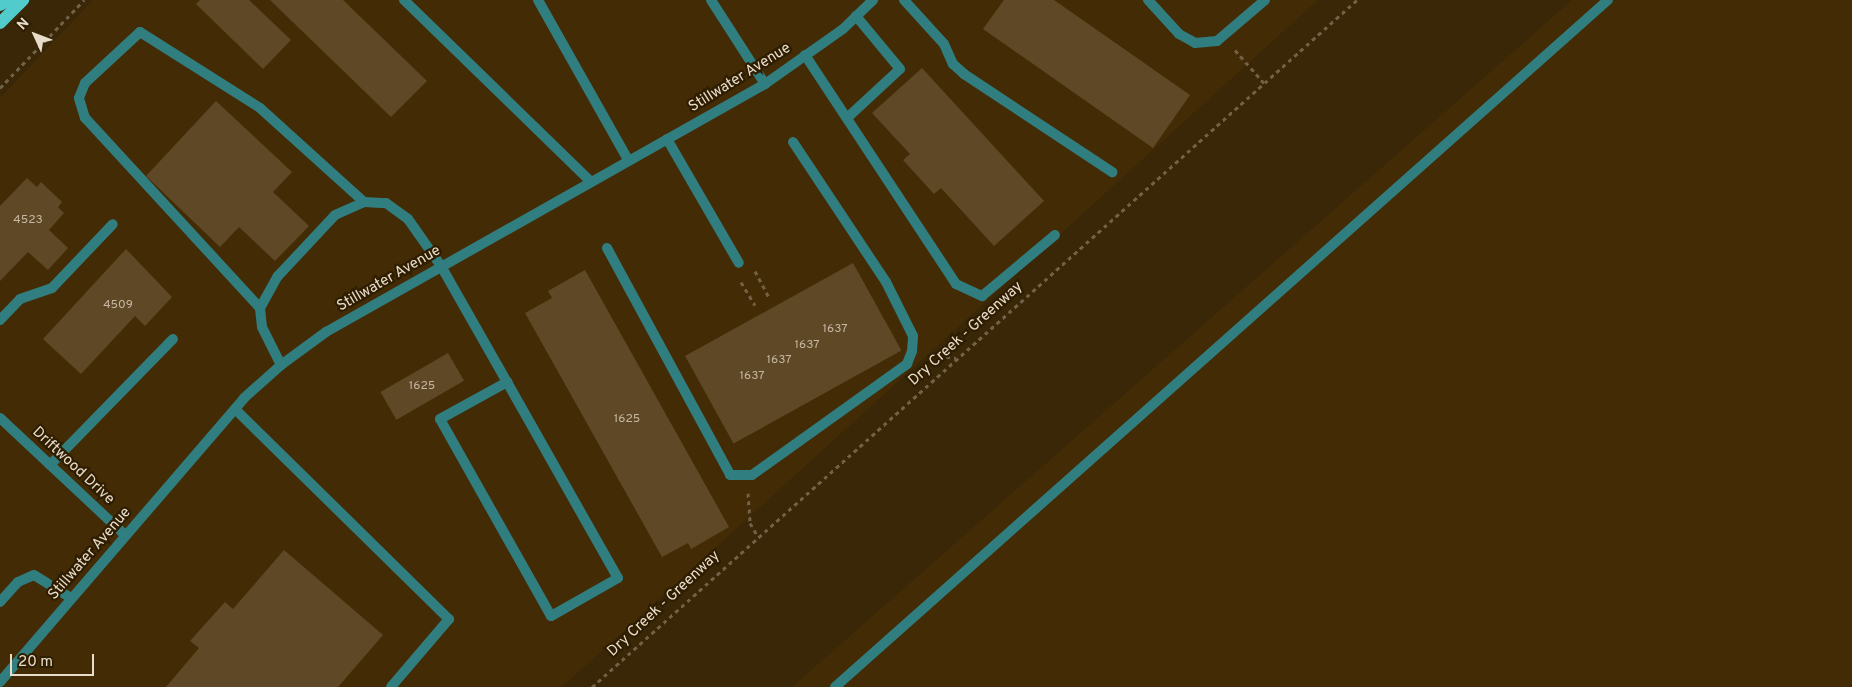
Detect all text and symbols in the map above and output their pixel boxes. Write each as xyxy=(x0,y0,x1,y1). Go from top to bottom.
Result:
north arrow xyxy=(10,10,60,60)
text: N xyxy=(14,15,33,34)
street label: Stillwater Avenue xyxy=(685,39,795,117)
house number: 4523 xyxy=(13,214,43,228)
street label: Stillwater Avenue xyxy=(334,242,444,316)
street label: Dry Creek - Greenway xyxy=(905,278,1027,390)
house number: 4509 xyxy=(103,299,133,313)
house number: 1637 xyxy=(822,323,848,337)
house number: 1637 xyxy=(794,339,820,353)
house number: 1637 xyxy=(766,354,792,368)
house number: 1637 xyxy=(739,370,765,384)
house number: 1625 xyxy=(409,380,435,394)
house number: 1625 xyxy=(614,413,640,427)
street label: Driftwood Drive xyxy=(28,423,118,509)
street label: Stillwater Avenue xyxy=(45,504,135,604)
street label: Dry Creek - Greenway xyxy=(604,547,724,661)
scale bar xyxy=(12,644,96,676)
text: 20 m xyxy=(18,653,53,672)

